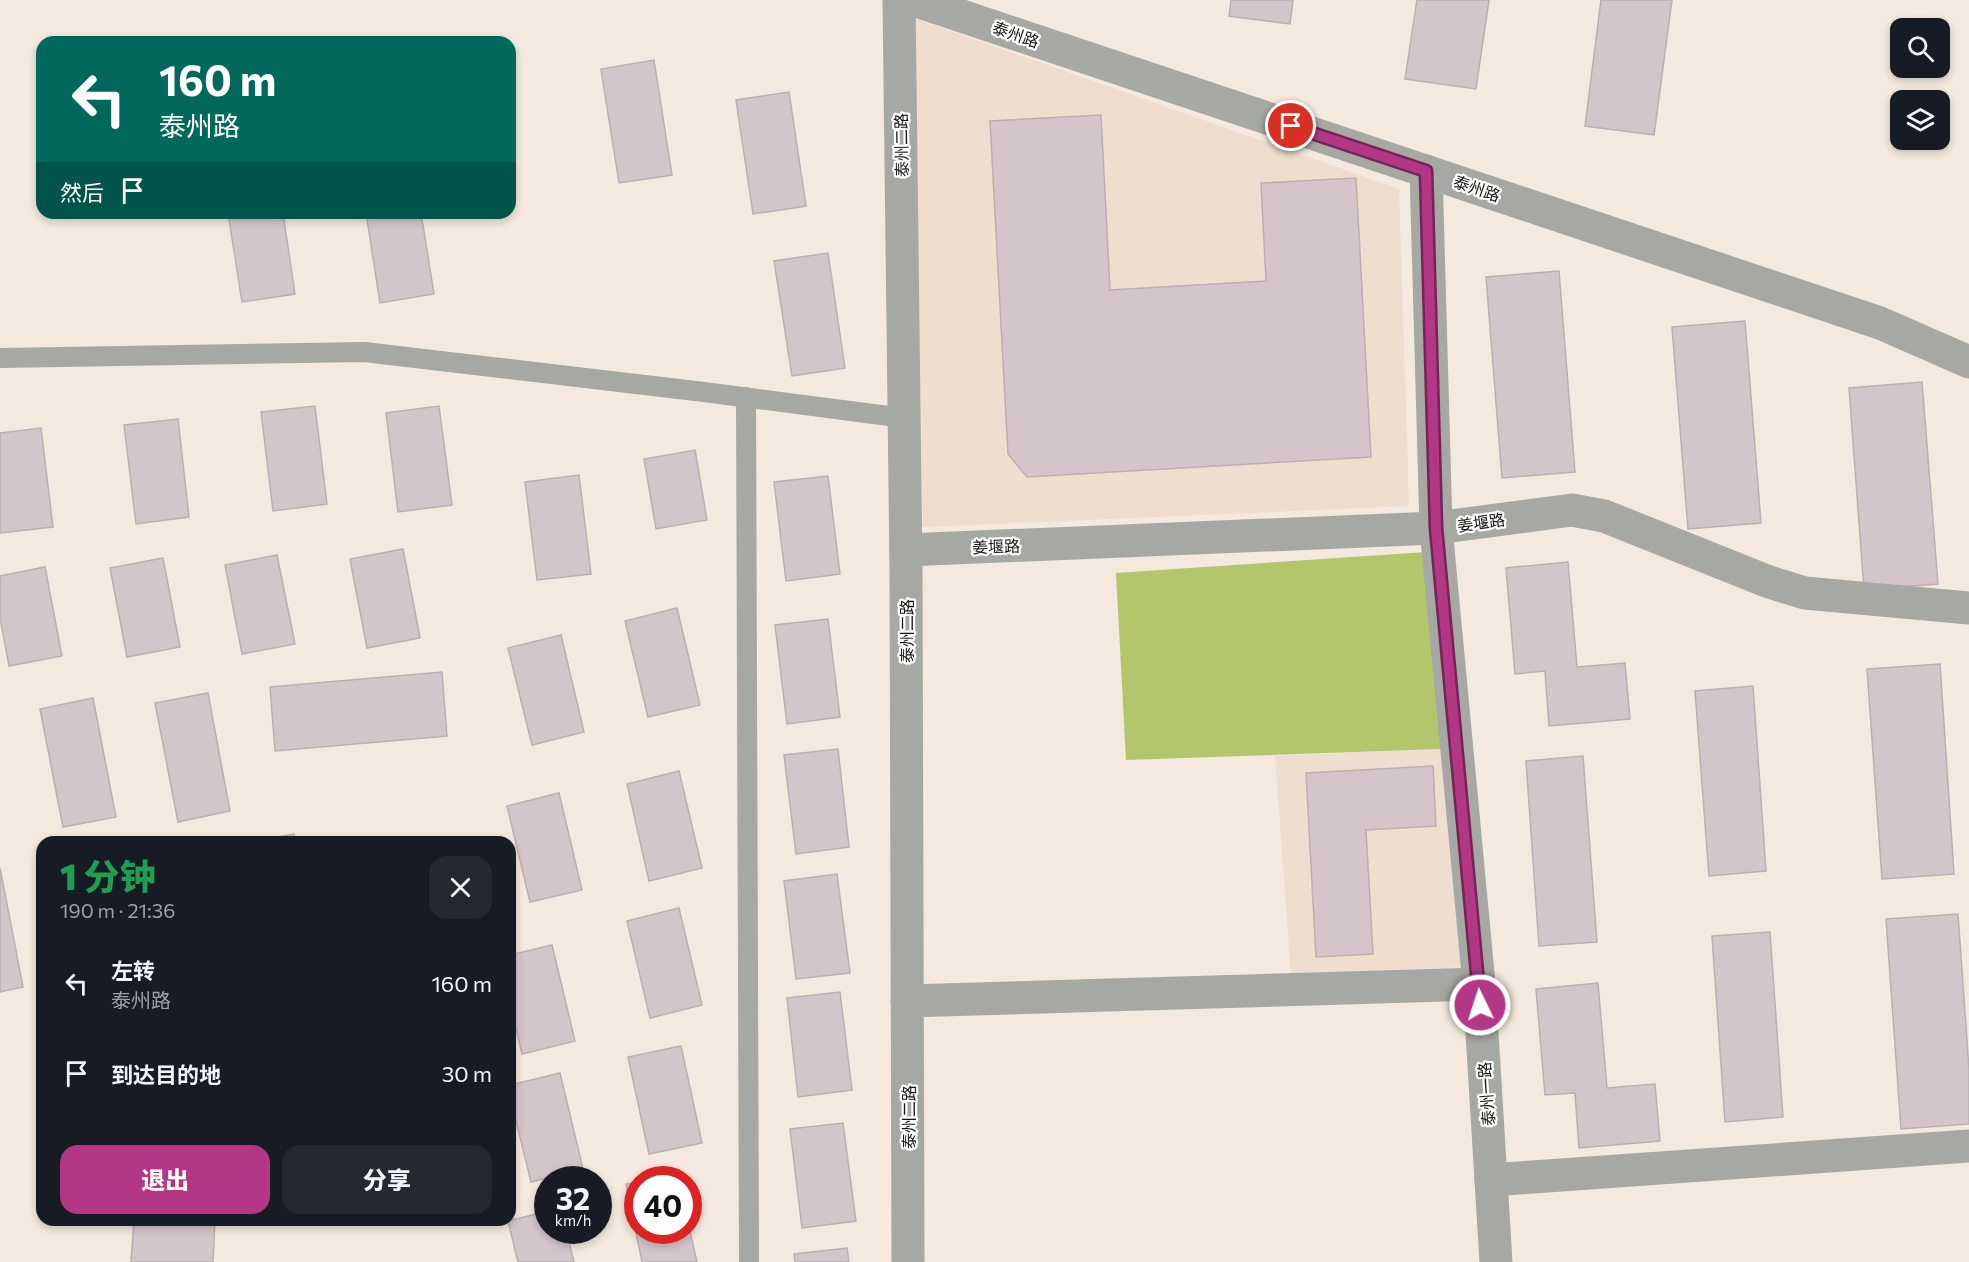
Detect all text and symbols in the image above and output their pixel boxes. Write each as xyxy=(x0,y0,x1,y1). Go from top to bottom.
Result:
street label: 泰州路 xyxy=(990,17,1042,51)
map controls xyxy=(1890,18,1950,150)
button: search xyxy=(1890,18,1950,78)
text: 160 m xyxy=(159,53,277,105)
icon: left xyxy=(60,60,138,138)
button: layers xyxy=(1890,90,1950,150)
pin xyxy=(1265,100,1316,151)
text: 泰州路 xyxy=(159,109,240,142)
icon: arrive xyxy=(1274,109,1307,142)
street label: 泰州二路 xyxy=(891,113,911,177)
street label: 泰州路 xyxy=(1451,171,1503,205)
icon: arrive xyxy=(116,174,149,207)
text: 然后 xyxy=(60,179,104,206)
street label: 姜堰路 xyxy=(1456,509,1506,535)
street label: 姜堰路 xyxy=(972,536,1020,556)
street label: 泰州二路 xyxy=(897,599,916,663)
text: 1 分钟 xyxy=(60,853,156,897)
button: close xyxy=(429,856,492,919)
text: 190 m · 21:36 xyxy=(60,898,175,922)
text: 左转 xyxy=(111,957,155,984)
icon: left xyxy=(60,967,93,1000)
text: 160 m xyxy=(431,970,492,997)
position arrow xyxy=(1448,973,1512,1037)
text: 泰州路 xyxy=(111,988,171,1012)
icon: arrive xyxy=(60,1057,93,1090)
text: 30 m xyxy=(442,1060,492,1087)
text: 到达目的地 xyxy=(111,1061,221,1088)
street label: 泰州一路 xyxy=(1474,1061,1498,1127)
street label: 泰州二路 xyxy=(899,1085,918,1149)
button: 退出 xyxy=(60,1145,270,1214)
button: 分享 xyxy=(282,1145,492,1214)
speed limit sign: 40 xyxy=(624,1166,702,1244)
text: 32 xyxy=(556,1179,590,1216)
text: km/h xyxy=(555,1211,591,1229)

